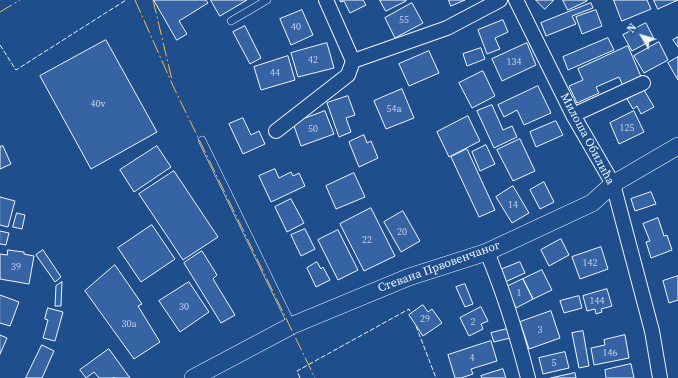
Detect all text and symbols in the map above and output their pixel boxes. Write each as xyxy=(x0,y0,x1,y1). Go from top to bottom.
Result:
house number: 55 xyxy=(399,14,409,26)
north arrow xyxy=(622,16,662,56)
house number: 40 xyxy=(291,21,301,33)
text: N xyxy=(624,21,641,36)
house number: 42 xyxy=(308,54,318,66)
house number: 134 xyxy=(507,56,521,68)
house number: 44 xyxy=(270,67,280,79)
street label: Милоша Обилића xyxy=(557,91,617,187)
house number: 40v xyxy=(90,98,106,110)
house number: 54a xyxy=(386,103,402,115)
house number: 125 xyxy=(620,122,634,134)
house number: 50 xyxy=(308,123,318,135)
house number: 14 xyxy=(508,199,518,211)
house number: 20 xyxy=(397,226,407,238)
house number: 22 xyxy=(362,234,372,246)
street label: Стевана Првовенчаног xyxy=(376,238,502,296)
house number: 142 xyxy=(583,257,597,269)
house number: 39 xyxy=(11,261,21,273)
house number: 1 xyxy=(517,287,521,299)
house number: 144 xyxy=(590,295,604,307)
house number: 30 xyxy=(179,301,189,313)
house number: 29 xyxy=(420,313,430,325)
house number: 2 xyxy=(471,316,475,328)
house number: 30a xyxy=(121,318,137,330)
house number: 3 xyxy=(538,324,542,336)
house number: 146 xyxy=(603,347,617,359)
house number: 4 xyxy=(470,352,474,364)
house number: 5 xyxy=(552,357,556,369)

